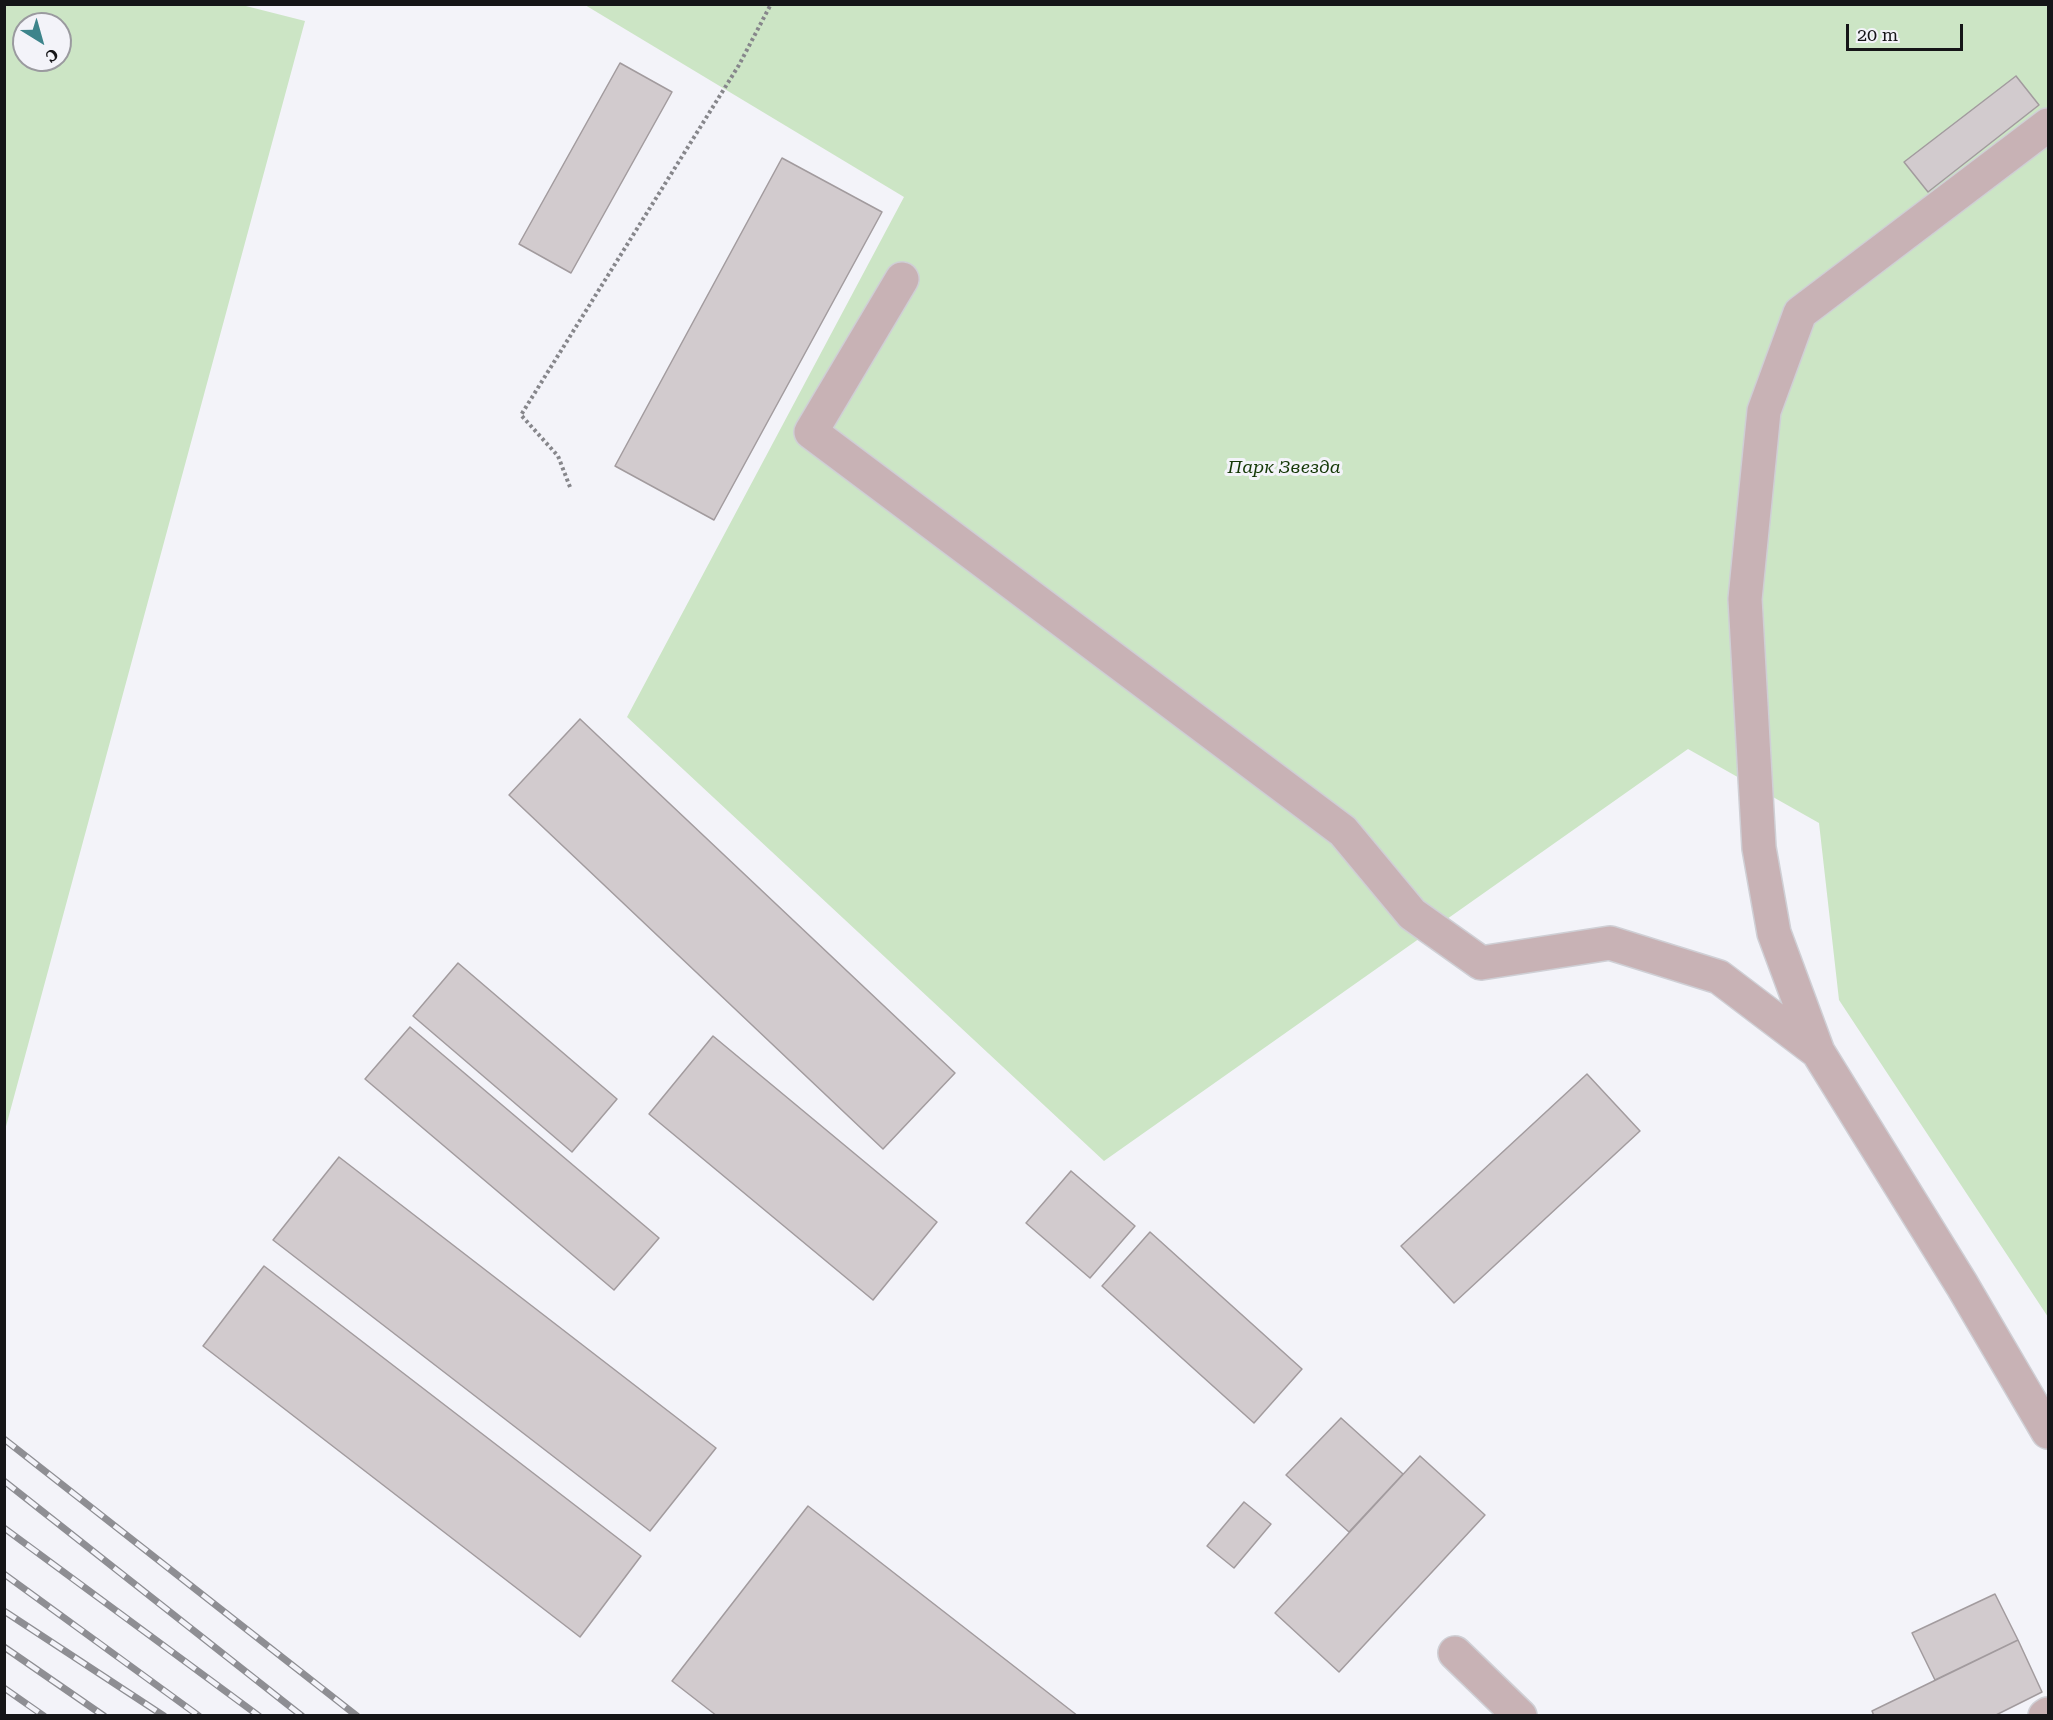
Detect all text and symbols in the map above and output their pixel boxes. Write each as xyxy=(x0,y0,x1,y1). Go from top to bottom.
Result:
north arrow xyxy=(12,12,72,72)
scale bar xyxy=(1849,12,1966,50)
text: 20 m xyxy=(1857,24,1898,45)
text: С xyxy=(42,44,62,66)
park label: Парк Звезда xyxy=(1227,457,1341,479)

